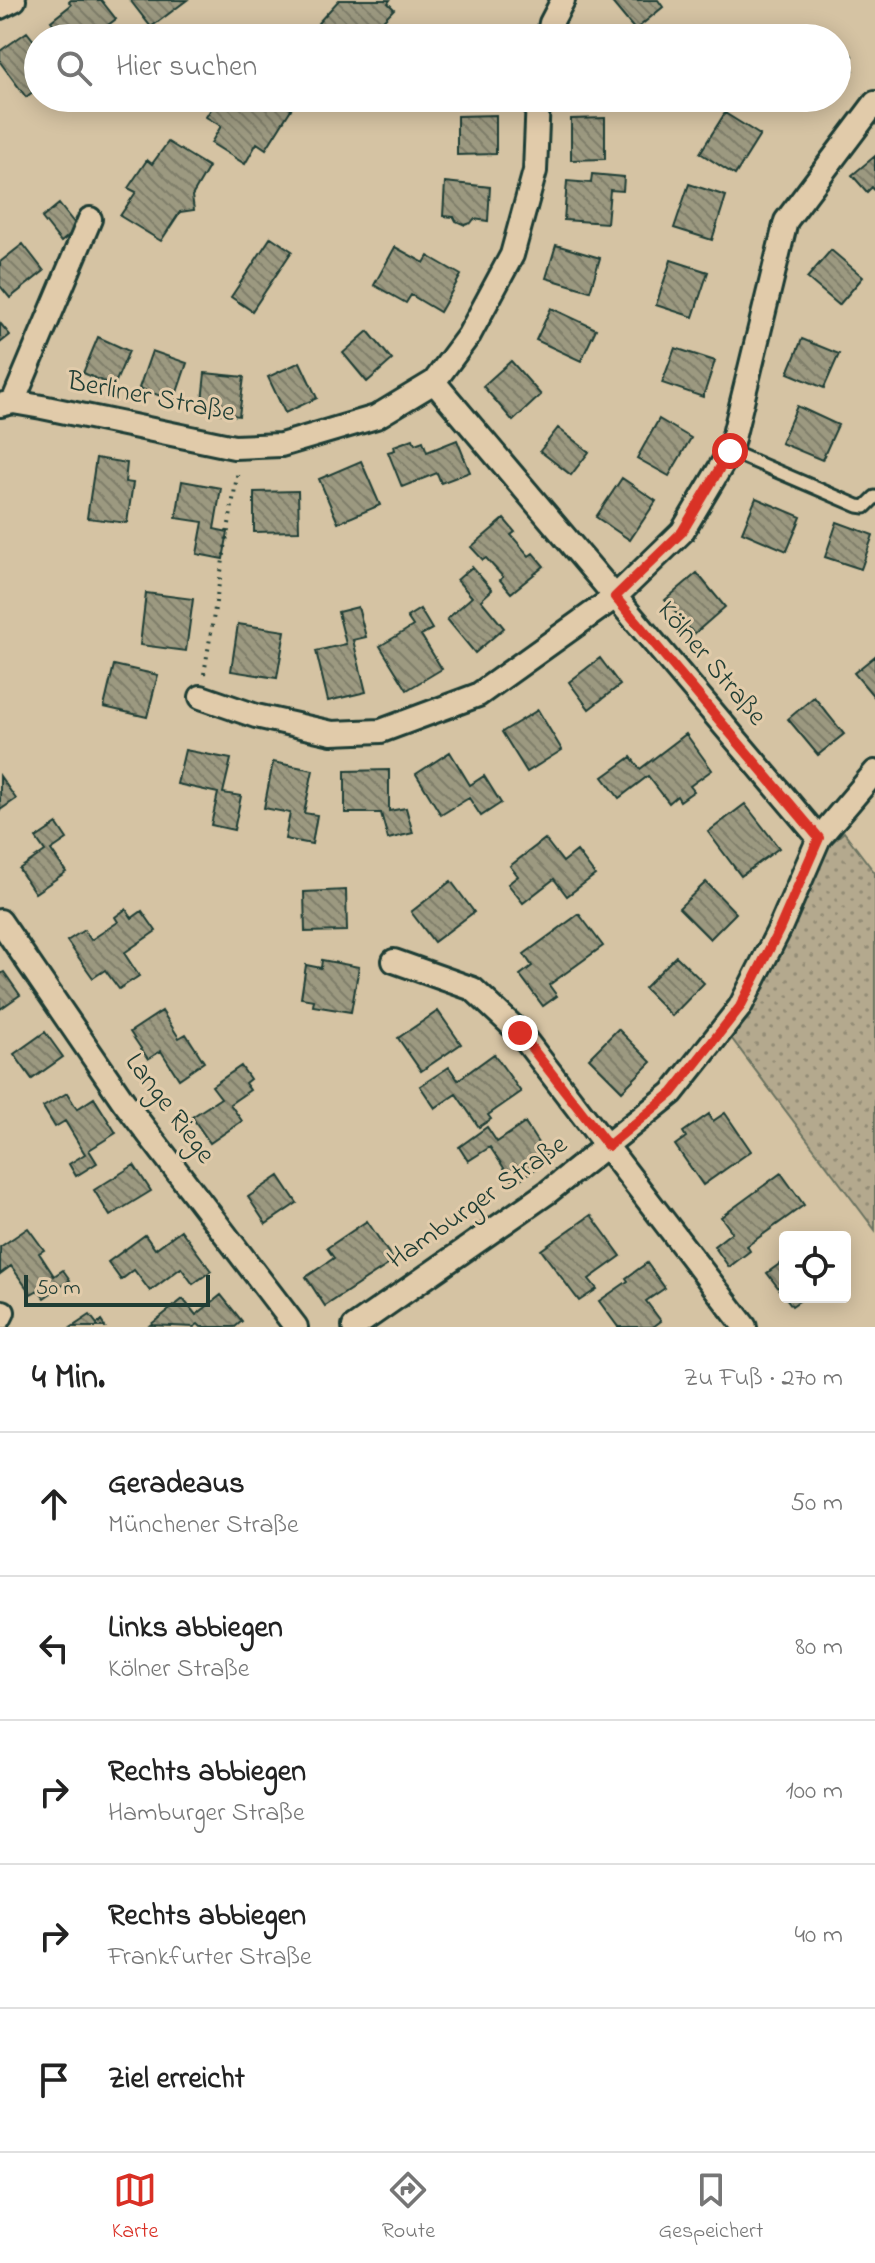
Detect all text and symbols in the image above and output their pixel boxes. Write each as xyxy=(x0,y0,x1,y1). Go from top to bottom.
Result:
search box xyxy=(24,24,851,112)
icon: search xyxy=(52,46,96,90)
text: Hier suchen xyxy=(116,46,257,90)
street label: Berliner Straße xyxy=(63,361,239,434)
route start xyxy=(712,433,748,469)
street label: Kölner Straße xyxy=(646,592,776,736)
route end xyxy=(502,1015,538,1051)
street label: Lange Riege xyxy=(114,1045,225,1173)
street label: Hamburger Straße xyxy=(380,1125,577,1281)
map controls xyxy=(779,1231,851,1303)
button: locate xyxy=(779,1231,851,1303)
scale bar xyxy=(24,1271,210,1307)
text: 50 m xyxy=(36,1273,81,1305)
text: 4 Min. xyxy=(32,1354,105,1404)
text: Zu Fuß · 270 m xyxy=(683,1360,843,1398)
text: Geradeaus xyxy=(108,1463,245,1507)
icon: ahead xyxy=(32,1482,76,1526)
text: 50 m xyxy=(790,1485,843,1523)
text: Münchener Straße xyxy=(108,1507,299,1545)
text: Links abbiegen xyxy=(108,1607,283,1651)
icon: left xyxy=(32,1626,76,1670)
text: 80 m xyxy=(795,1629,843,1667)
text: Kölner Straße xyxy=(108,1651,250,1689)
text: Rechts abbiegen xyxy=(108,1751,306,1795)
icon: right xyxy=(32,1770,76,1814)
text: 100 m xyxy=(786,1773,843,1811)
text: Hamburger Straße xyxy=(108,1795,305,1833)
text: Rechts abbiegen xyxy=(108,1895,306,1939)
icon: right xyxy=(32,1914,76,1958)
text: 40 m xyxy=(794,1917,843,1955)
text: Frankfurter Straße xyxy=(108,1939,312,1977)
icon: arrive xyxy=(32,2058,76,2102)
text: Ziel erreicht xyxy=(108,2058,245,2102)
tab: Karte xyxy=(112,2168,158,2248)
tab: Route xyxy=(382,2168,435,2248)
tab: Gespeichert xyxy=(658,2168,763,2248)

